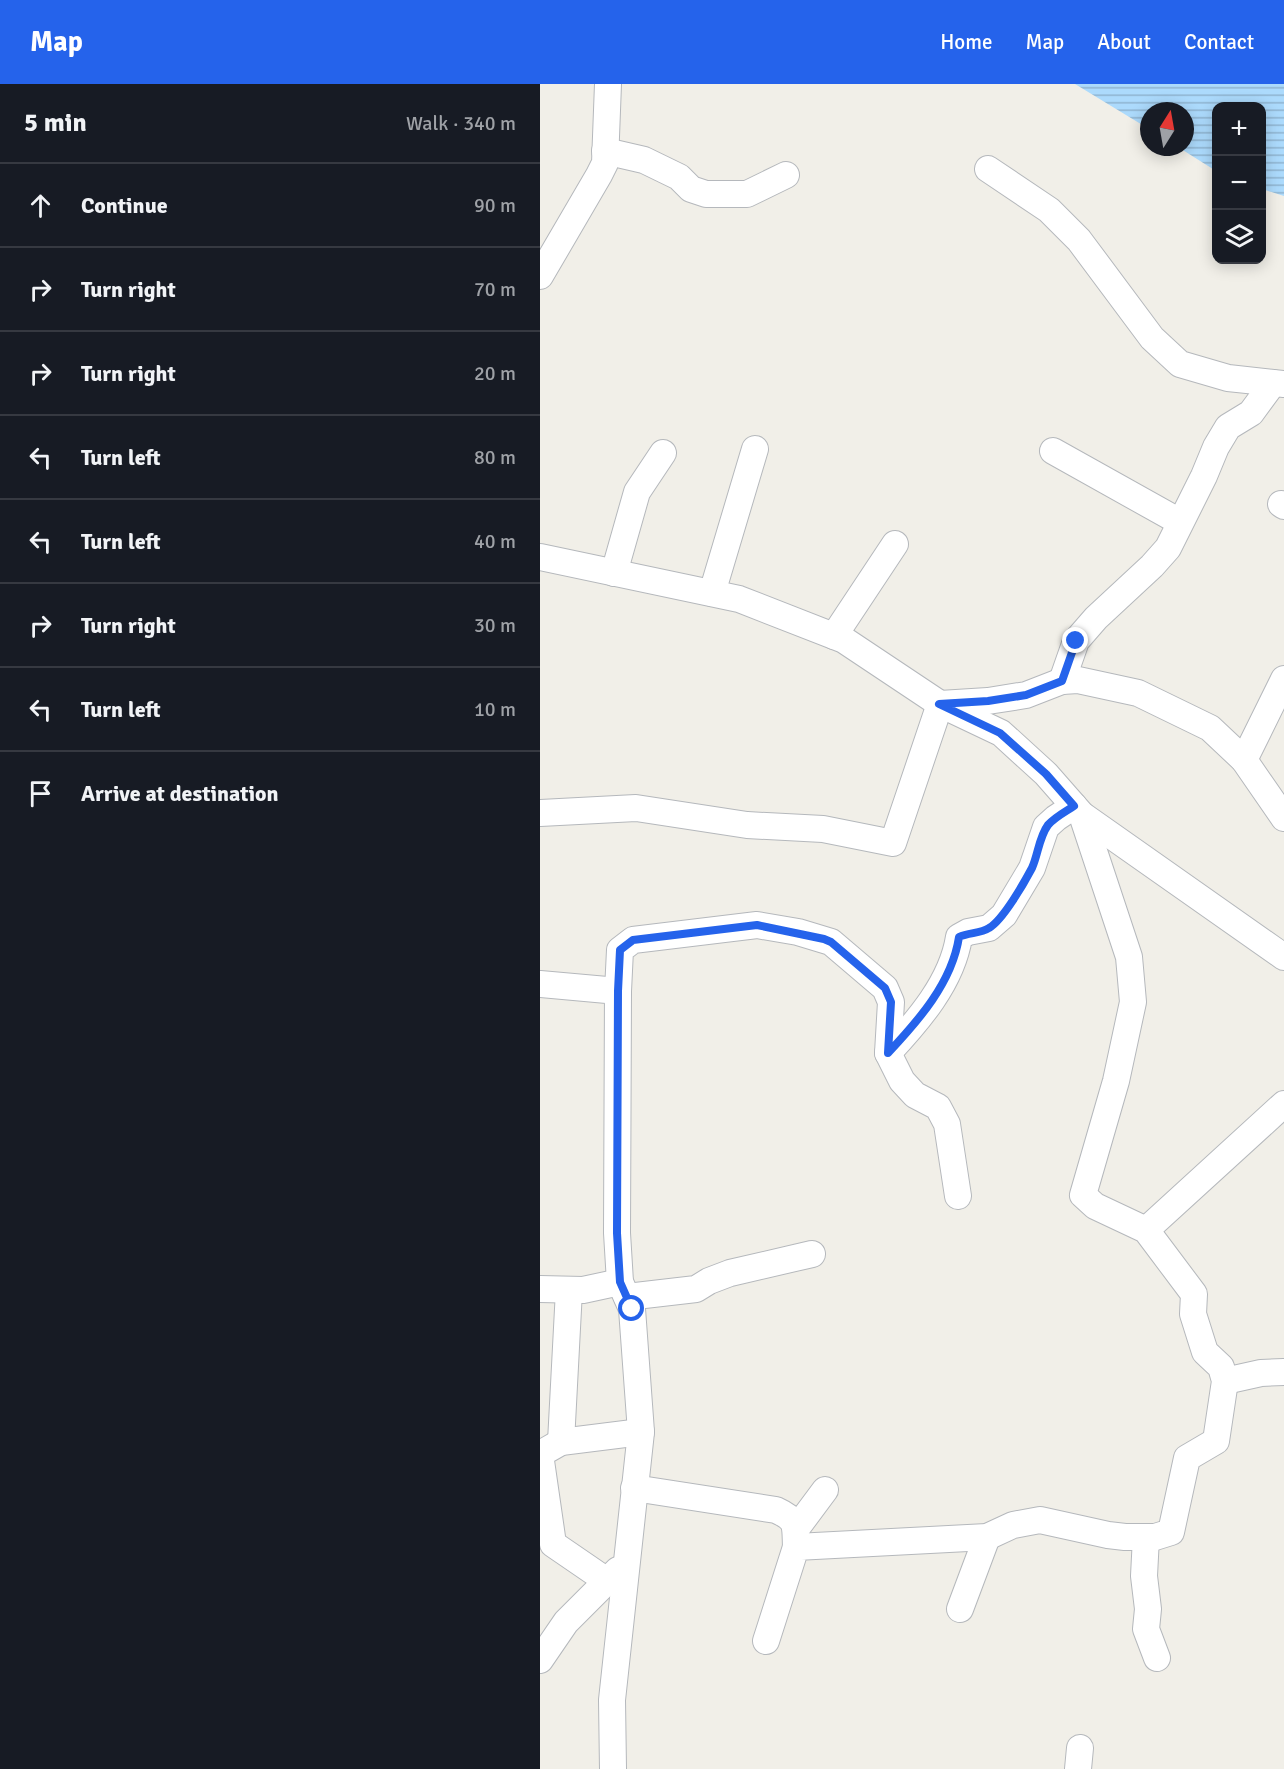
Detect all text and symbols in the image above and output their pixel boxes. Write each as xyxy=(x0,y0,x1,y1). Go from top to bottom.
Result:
text: Map xyxy=(30,25,83,59)
text: Home xyxy=(940,29,993,55)
text: Map xyxy=(1026,29,1064,55)
text: About xyxy=(1097,29,1151,55)
text: Contact xyxy=(1184,29,1254,55)
north arrow xyxy=(1140,102,1194,156)
map controls xyxy=(1212,102,1266,264)
button: + xyxy=(1212,102,1266,156)
text: 5 min xyxy=(24,107,87,139)
text: Walk · 340 m xyxy=(406,111,516,136)
button: − xyxy=(1212,156,1266,210)
icon: ahead xyxy=(24,189,57,222)
text: Continue xyxy=(81,192,168,219)
text: 90 m xyxy=(474,193,516,218)
button: layers xyxy=(1212,210,1266,264)
icon: right xyxy=(24,273,57,306)
text: Turn right xyxy=(81,276,176,303)
text: 70 m xyxy=(474,277,516,302)
icon: right xyxy=(24,357,57,390)
text: Turn right xyxy=(81,360,176,387)
text: 20 m xyxy=(474,361,516,386)
icon: left xyxy=(24,441,57,474)
text: Turn left xyxy=(81,444,161,471)
text: 80 m xyxy=(474,445,516,470)
icon: left xyxy=(24,525,57,558)
text: Turn left xyxy=(81,528,161,555)
text: 40 m xyxy=(474,529,516,554)
icon: right xyxy=(24,609,57,642)
text: Turn right xyxy=(81,612,176,639)
text: 30 m xyxy=(474,613,516,638)
route end xyxy=(1062,627,1088,653)
icon: left xyxy=(24,693,57,726)
text: Turn left xyxy=(81,696,161,723)
text: 10 m xyxy=(474,697,516,722)
icon: arrive xyxy=(24,777,57,810)
text: Arrive at destination xyxy=(81,780,278,807)
route start xyxy=(618,1295,644,1321)

